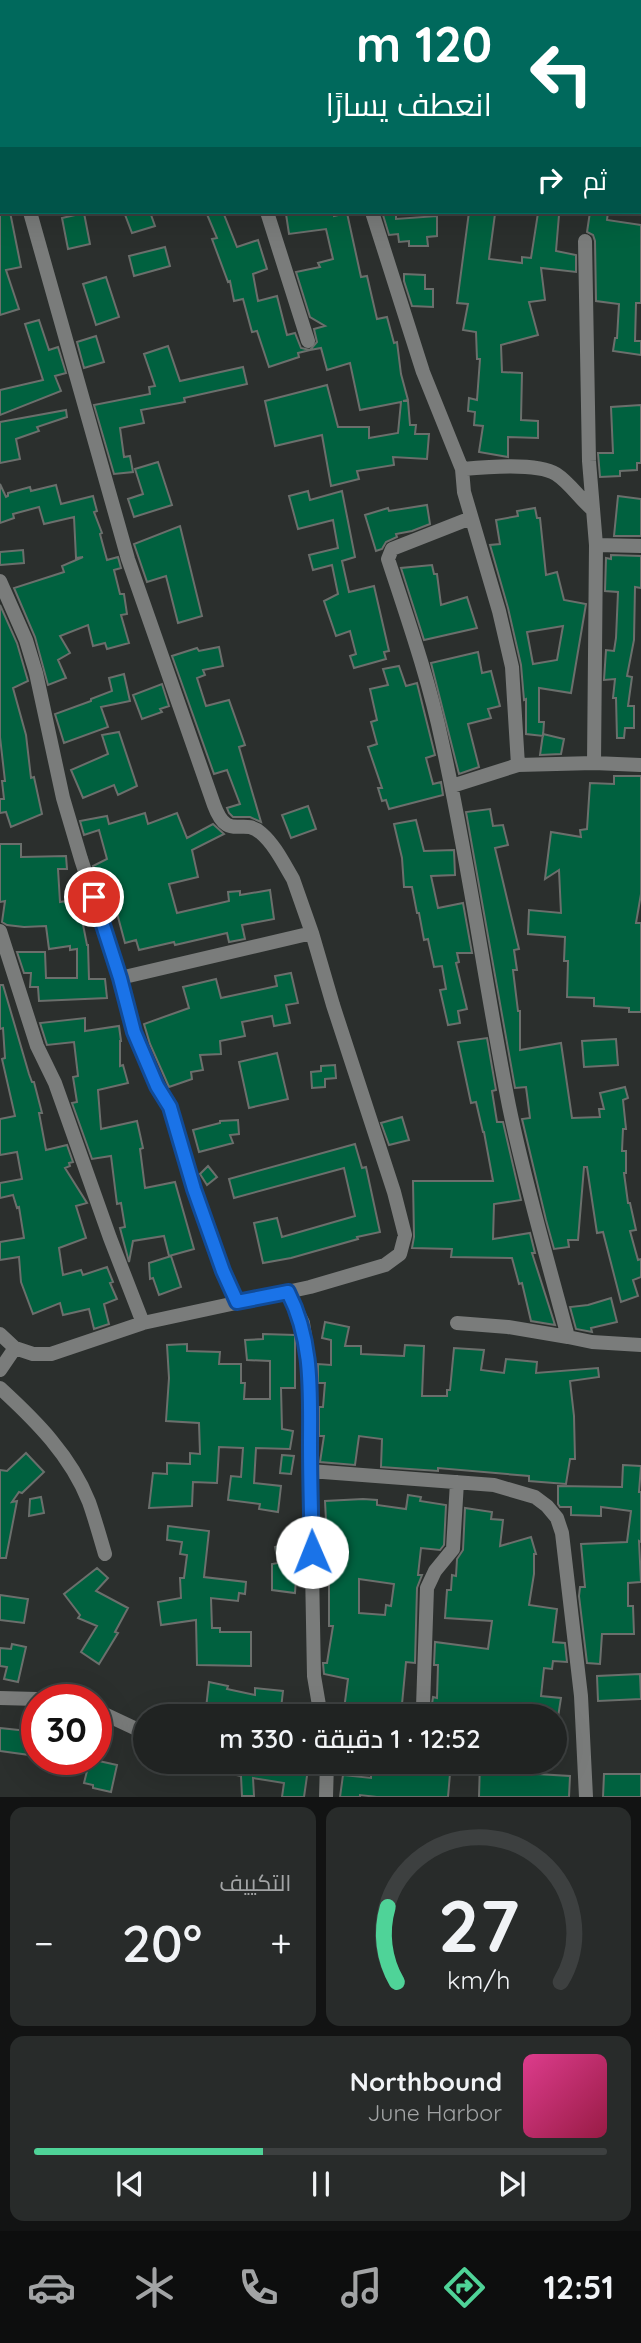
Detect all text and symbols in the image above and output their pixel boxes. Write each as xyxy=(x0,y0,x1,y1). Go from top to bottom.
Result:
text: 120 m xyxy=(356,13,492,74)
icon: left xyxy=(516,28,607,119)
text: انعطف يسارًا xyxy=(326,84,492,124)
icon: right xyxy=(531,161,569,199)
text: ثم xyxy=(583,164,607,197)
pin xyxy=(64,867,124,927)
icon: arrive xyxy=(75,878,113,916)
position arrow xyxy=(275,1515,349,1589)
speed limit sign: 30 xyxy=(21,1684,112,1775)
text: 12:52 · 1 دقيقة · 330 m xyxy=(219,1722,481,1755)
text: التكييف xyxy=(219,1868,292,1897)
text: 27 xyxy=(438,1880,519,1971)
text: 20° xyxy=(122,1910,202,1975)
text: − xyxy=(34,1919,54,1967)
text: + xyxy=(270,1919,291,1967)
text: km/h xyxy=(447,1964,510,1995)
text: Northbound xyxy=(350,2065,502,2098)
text: June Harbor xyxy=(367,2098,502,2127)
icon: previous xyxy=(111,2165,149,2203)
icon: pause xyxy=(302,2165,340,2203)
icon: next xyxy=(493,2165,531,2203)
icon: car xyxy=(27,2263,76,2312)
icon: climate xyxy=(130,2263,179,2312)
icon: phone xyxy=(234,2263,283,2312)
icon: music xyxy=(337,2263,386,2312)
icon: directions xyxy=(440,2263,489,2312)
text: 12:51 xyxy=(544,2267,614,2307)

